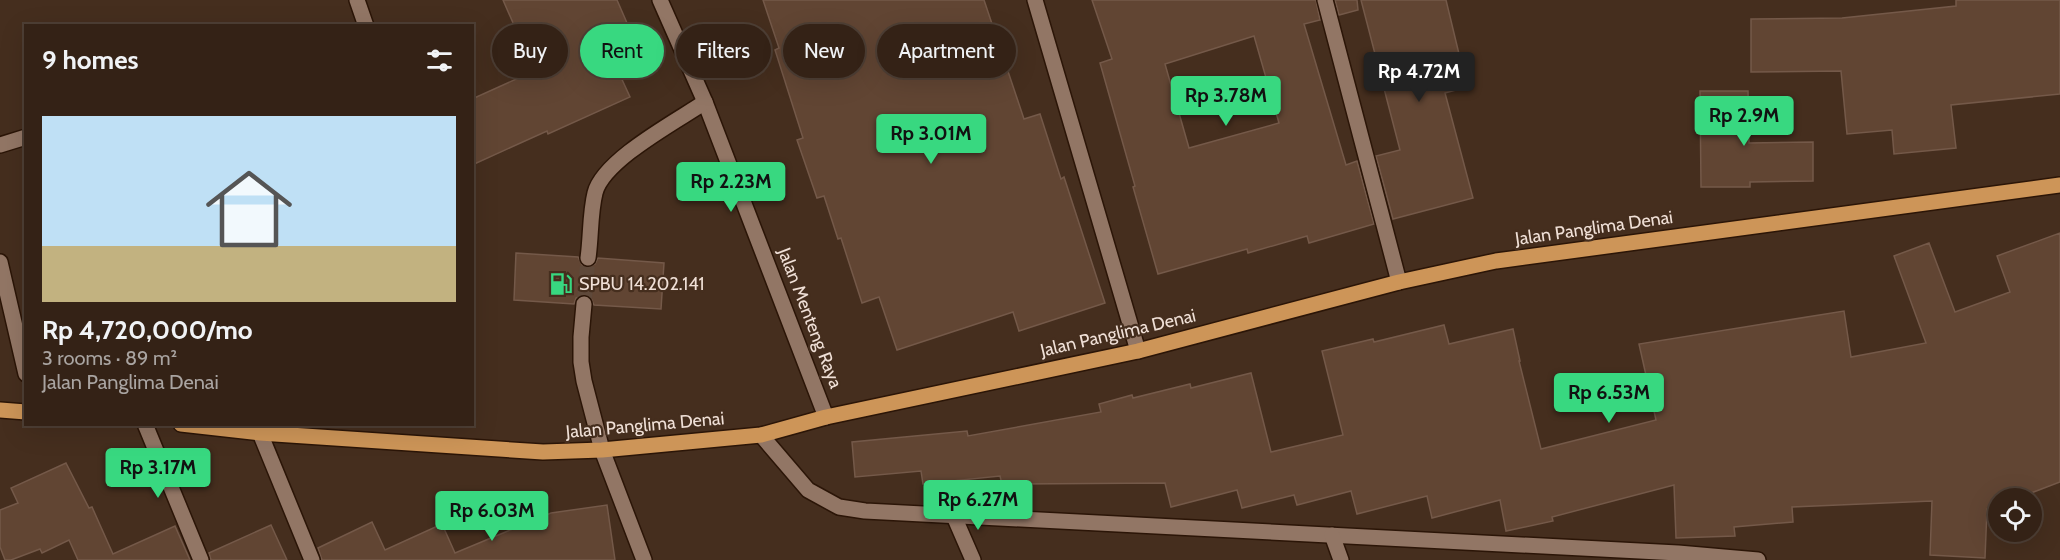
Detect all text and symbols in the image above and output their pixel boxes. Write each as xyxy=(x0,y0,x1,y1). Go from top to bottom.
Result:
chip: Buy xyxy=(492,24,568,78)
chip: Rent xyxy=(580,24,664,78)
chip: Filters xyxy=(676,24,771,78)
chip: New xyxy=(783,24,865,78)
chip: Apartment xyxy=(877,24,1016,78)
text: 9 homes xyxy=(42,44,139,76)
icon: filters xyxy=(423,44,456,77)
pin: Rp 4.72M xyxy=(1357,52,1481,103)
text: Rp 4.72M xyxy=(1378,59,1460,83)
pin: Rp 3.78M xyxy=(1164,76,1288,127)
text: Rp 3.78M xyxy=(1185,83,1267,107)
pin: Rp 2.9M xyxy=(1689,96,1799,147)
text: Rp 2.9M xyxy=(1709,103,1779,127)
pin: Rp 3.01M xyxy=(869,114,993,165)
text: Rp 3.01M xyxy=(890,121,972,145)
icon: home xyxy=(195,155,303,263)
pin: Rp 2.23M xyxy=(669,162,793,213)
text: Rp 2.23M xyxy=(690,169,772,193)
street label: Jalan Panglima Denai xyxy=(1513,206,1674,250)
street label: Jalan Menteng Raya xyxy=(773,244,847,392)
fuel station icon: SPBU 14.202.141 xyxy=(548,271,574,297)
place label: SPBU 14.202.141 xyxy=(579,273,704,295)
street label: Jalan Panglima Denai xyxy=(1037,304,1198,362)
text: Rp 4,720,000/mo xyxy=(42,314,253,346)
text: 3 rooms · 89 m² xyxy=(42,346,177,370)
text: Jalan Panglima Denai xyxy=(42,370,219,394)
pin: Rp 6.53M xyxy=(1547,373,1671,424)
text: Rp 6.53M xyxy=(1568,380,1650,404)
street label: Jalan Panglima Denai xyxy=(564,407,725,443)
pin: Rp 3.17M xyxy=(96,448,220,499)
text: Rp 3.17M xyxy=(120,455,197,479)
pin: Rp 6.27M xyxy=(916,480,1040,531)
text: Rp 6.27M xyxy=(937,487,1019,511)
map controls xyxy=(1988,488,2042,542)
button: locate xyxy=(1988,488,2042,542)
pin: Rp 6.03M xyxy=(430,491,554,542)
text: Rp 6.03M xyxy=(449,498,535,522)

